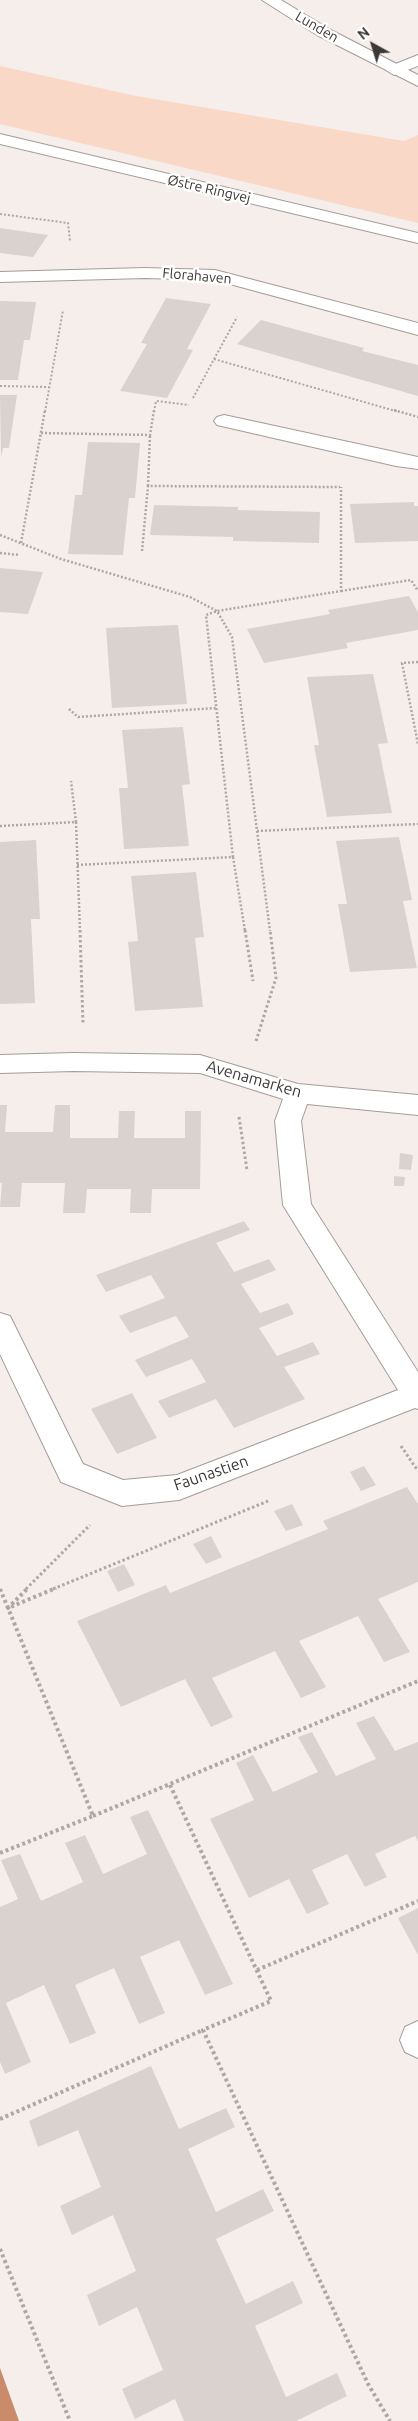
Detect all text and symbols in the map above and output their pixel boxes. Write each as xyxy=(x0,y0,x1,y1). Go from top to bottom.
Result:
street label: Lunden xyxy=(292,8,342,46)
north arrow xyxy=(348,20,398,70)
text: N xyxy=(354,24,373,43)
street label: Østre Ringvej xyxy=(166,171,252,207)
street label: Florahaven xyxy=(162,265,232,287)
street label: Avenamarken xyxy=(204,1056,304,1102)
street label: Faunastien xyxy=(171,1451,251,1495)

